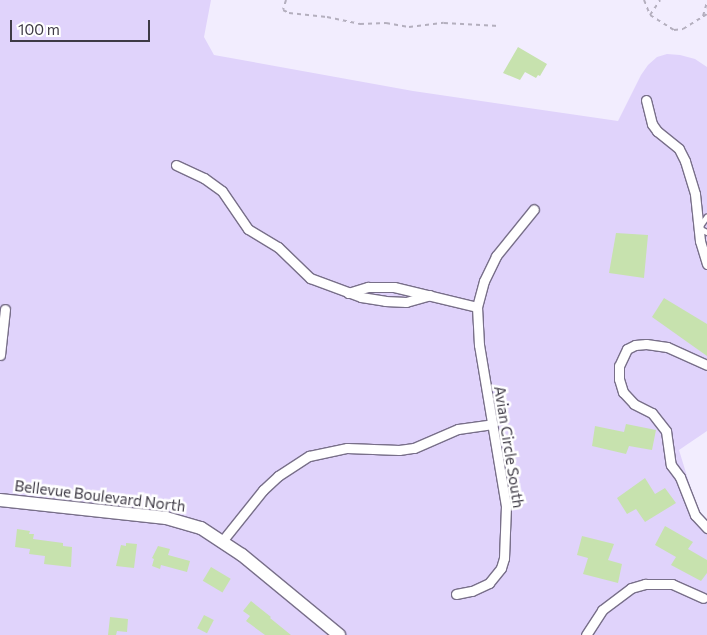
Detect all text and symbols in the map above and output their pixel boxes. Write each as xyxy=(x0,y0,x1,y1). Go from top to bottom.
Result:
scale bar xyxy=(12,10,152,42)
text: 100 m xyxy=(18,20,60,38)
street label: Avian Circle South xyxy=(490,385,528,509)
street label: Bellevue Boulevard North xyxy=(14,477,186,515)

